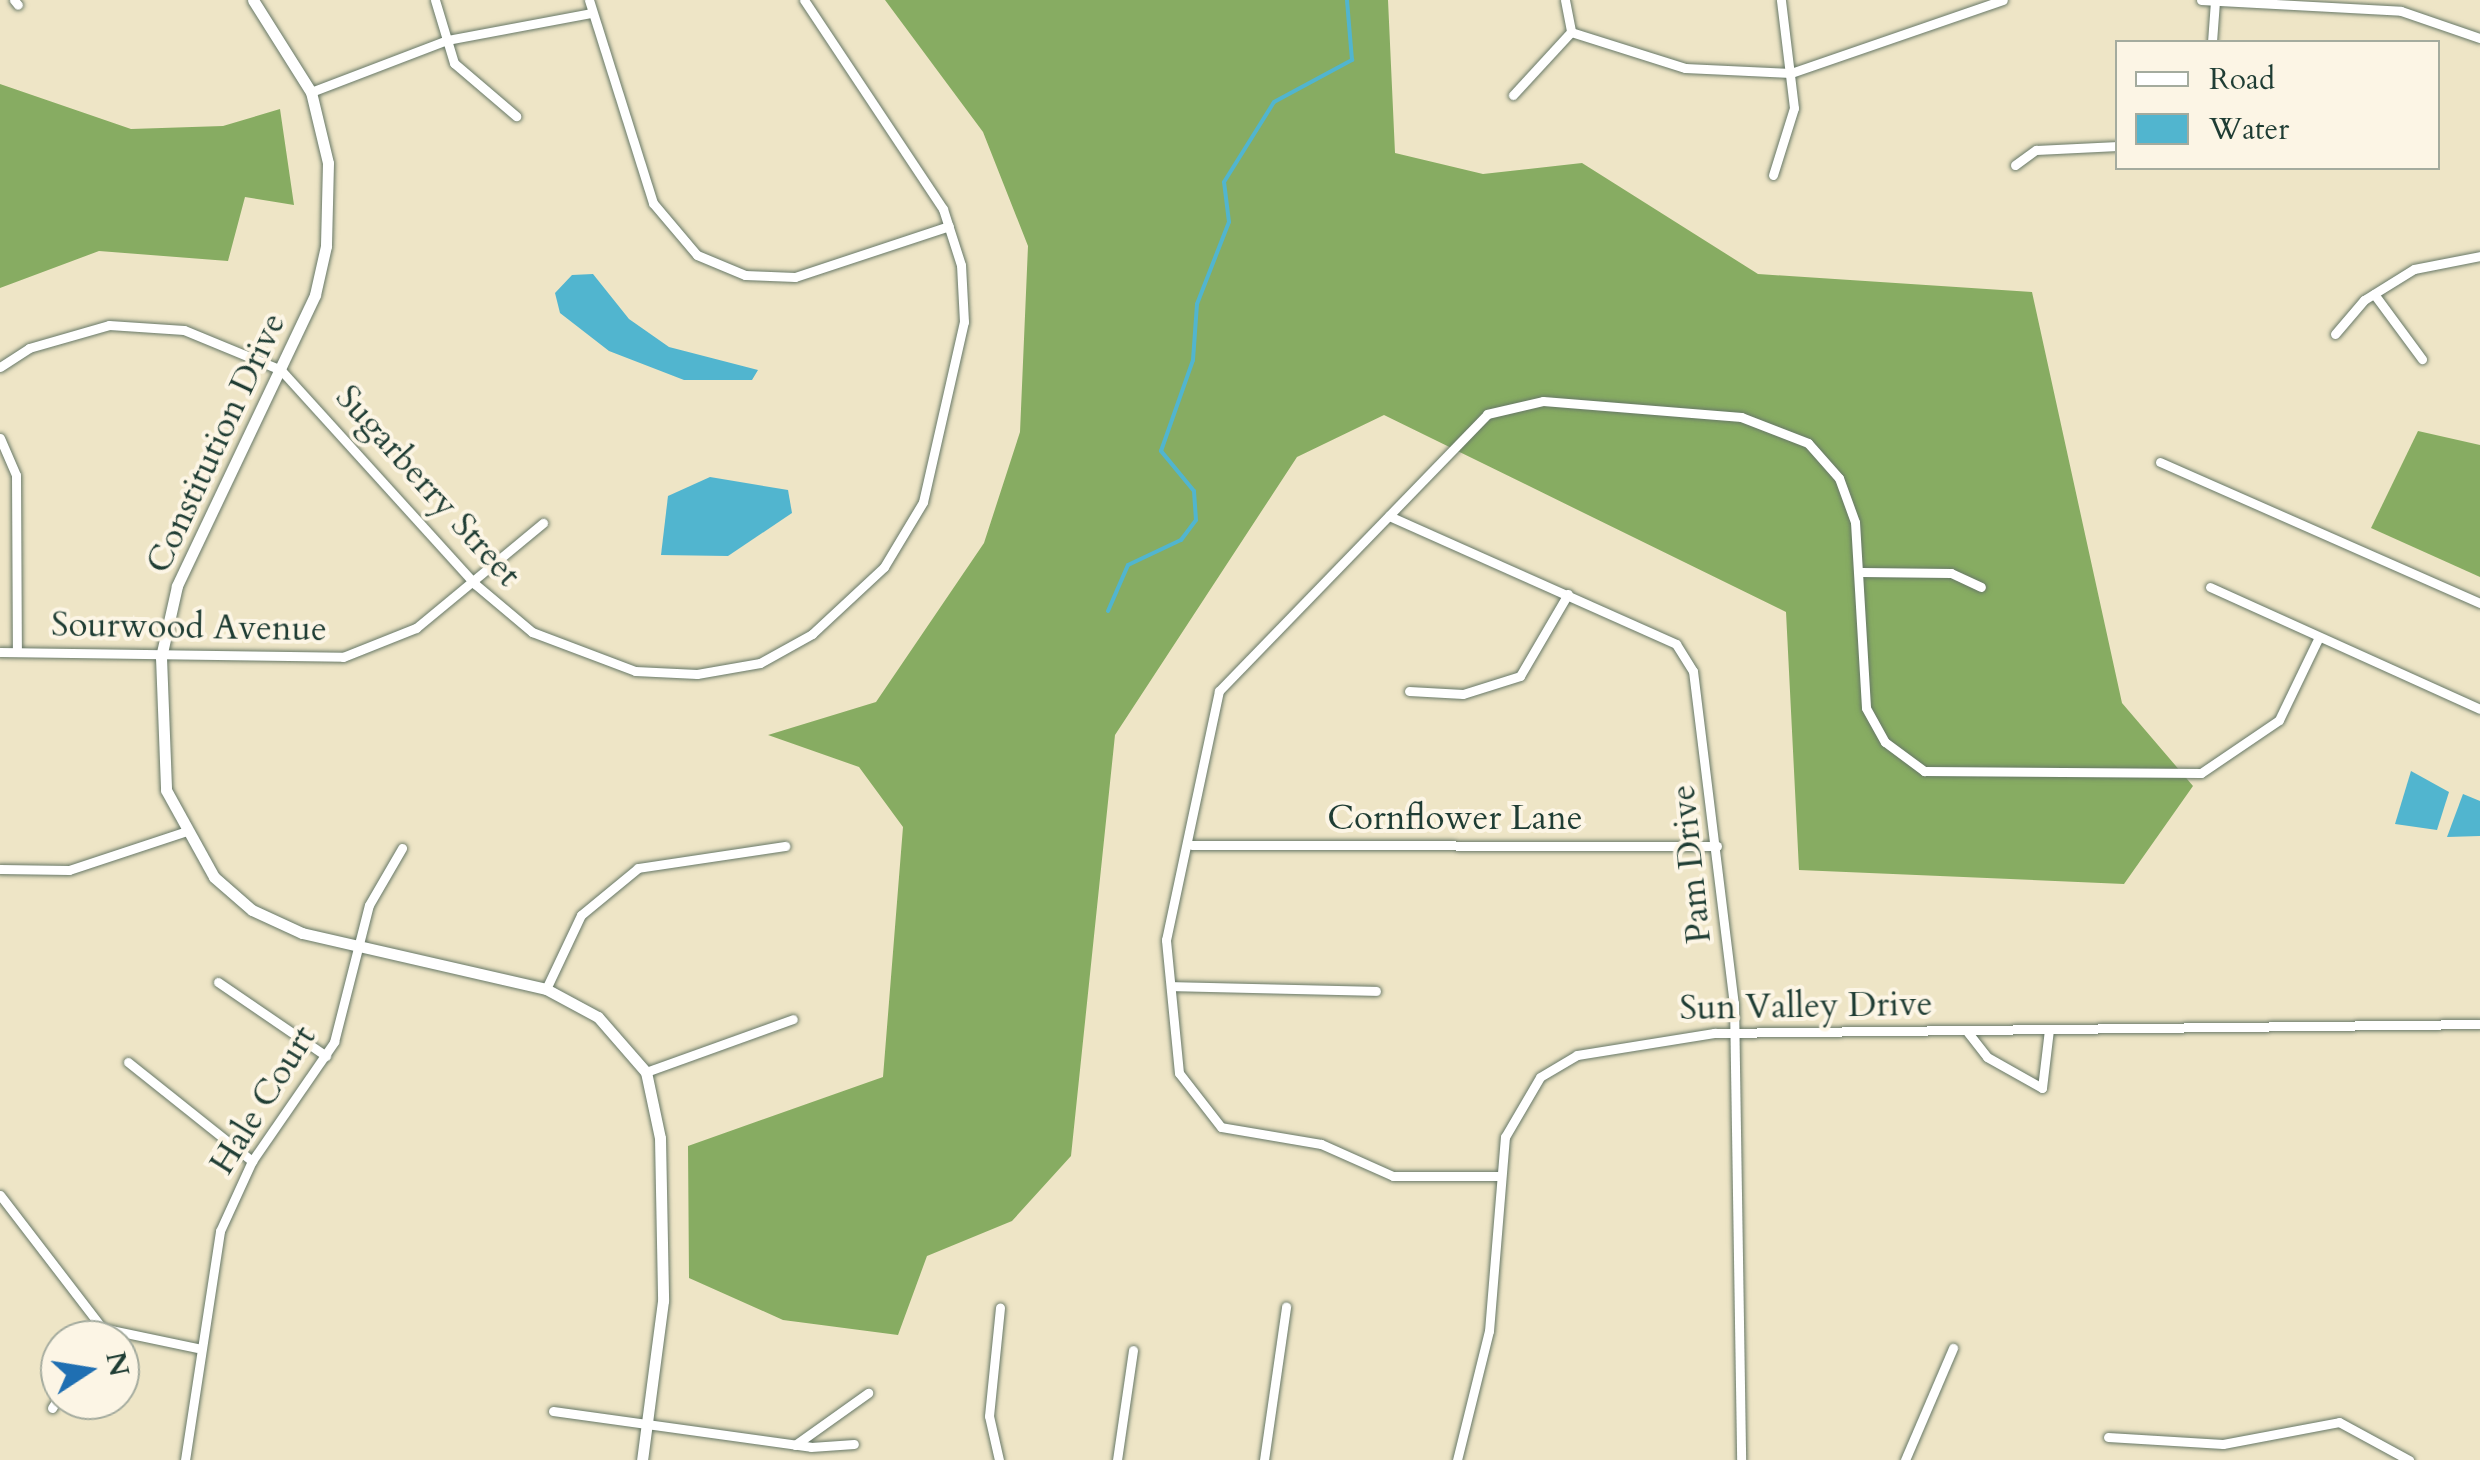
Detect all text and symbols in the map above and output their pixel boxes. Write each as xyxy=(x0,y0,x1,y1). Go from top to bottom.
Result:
legend xyxy=(2115,40,2440,170)
text: Road xyxy=(2209,59,2275,100)
text: Water xyxy=(2209,109,2289,150)
street label: Constitution Drive xyxy=(137,306,295,580)
street label: Sugarberry Street xyxy=(327,377,529,595)
street label: Sourwood Avenue xyxy=(51,604,327,650)
street label: Pam Drive xyxy=(1662,783,1720,945)
street label: Cornflower Lane xyxy=(1327,797,1583,839)
street label: Sun Valley Drive xyxy=(1679,983,1933,1029)
street label: Hale Court xyxy=(201,1018,325,1182)
north arrow xyxy=(40,1320,140,1420)
text: N xyxy=(96,1348,138,1380)

